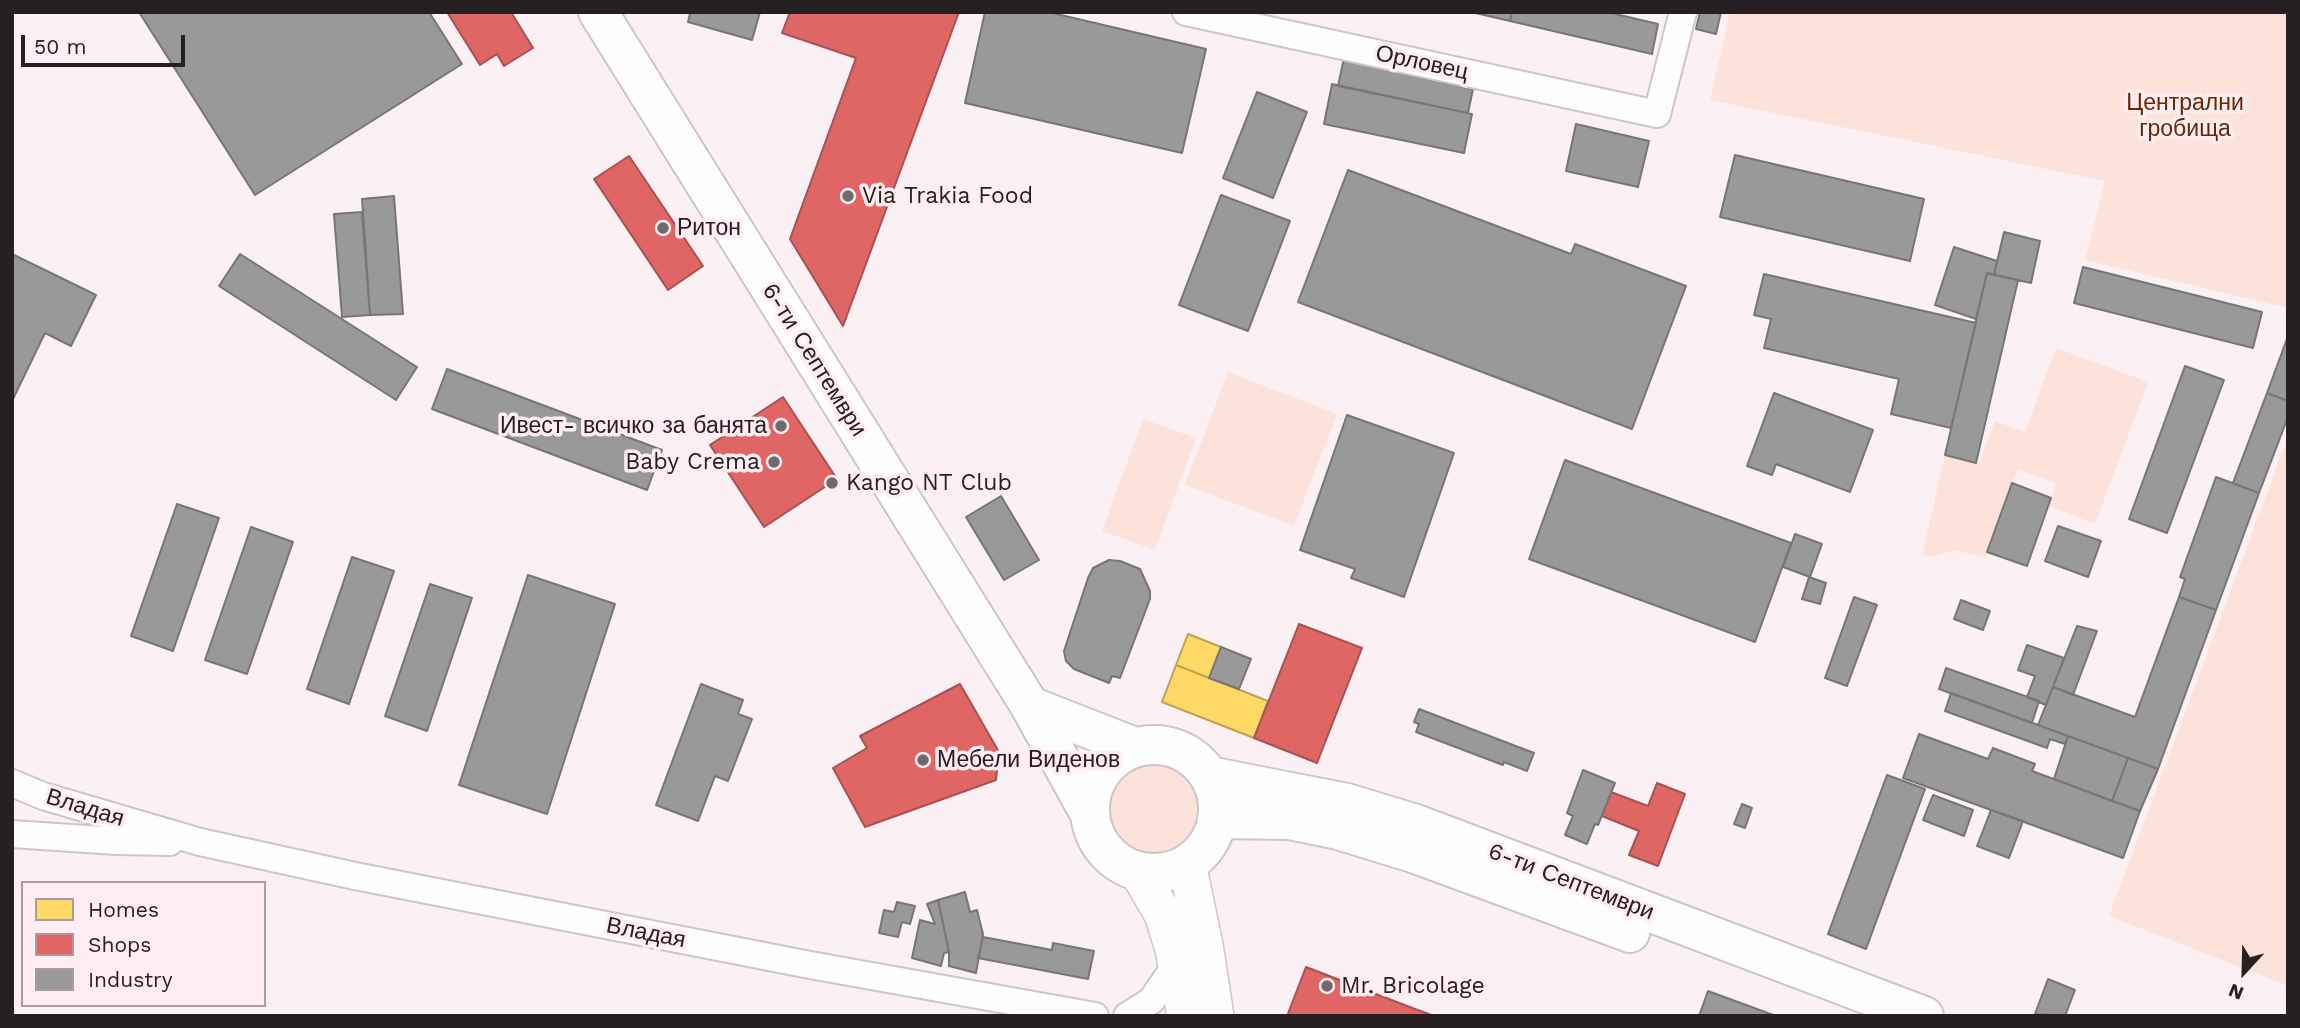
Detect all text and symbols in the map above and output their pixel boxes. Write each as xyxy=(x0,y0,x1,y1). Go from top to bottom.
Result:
scale bar xyxy=(24,21,189,65)
text: 50 m xyxy=(34,34,86,59)
street label: Орловец xyxy=(1373,40,1471,86)
park label: Централни гробища xyxy=(2126,89,2244,143)
place label: Via Trakia Food xyxy=(862,182,1033,210)
marker: Via Trakia Food xyxy=(840,188,856,204)
place label: Ритон xyxy=(677,214,741,242)
marker: Ритон xyxy=(655,220,671,236)
street label: 6-ти Септември xyxy=(756,278,872,442)
place label: Ивест- всичко за банята xyxy=(500,412,767,440)
marker: Ивест- всичко за банята xyxy=(773,418,789,434)
place label: Baby Crema xyxy=(625,448,760,476)
marker: Baby Crema xyxy=(766,454,782,470)
place label: Kango NT Club xyxy=(846,469,1012,497)
marker: Kango NT Club xyxy=(824,475,840,491)
place label: Мебели Виденов xyxy=(937,746,1120,774)
marker: Мебели Виденов xyxy=(915,752,931,768)
street label: Владая xyxy=(43,783,127,833)
street label: 6-ти Септември xyxy=(1484,838,1658,926)
legend xyxy=(21,881,266,1007)
text: Homes xyxy=(88,897,159,922)
street label: Владая xyxy=(604,912,688,954)
text: Shops xyxy=(88,932,151,957)
north arrow xyxy=(2209,937,2279,1007)
text: Industry xyxy=(88,967,173,992)
place label: Mr. Bricolage xyxy=(1341,972,1485,1000)
marker: Mr. Bricolage xyxy=(1319,978,1335,994)
text: N xyxy=(2225,979,2247,1005)

